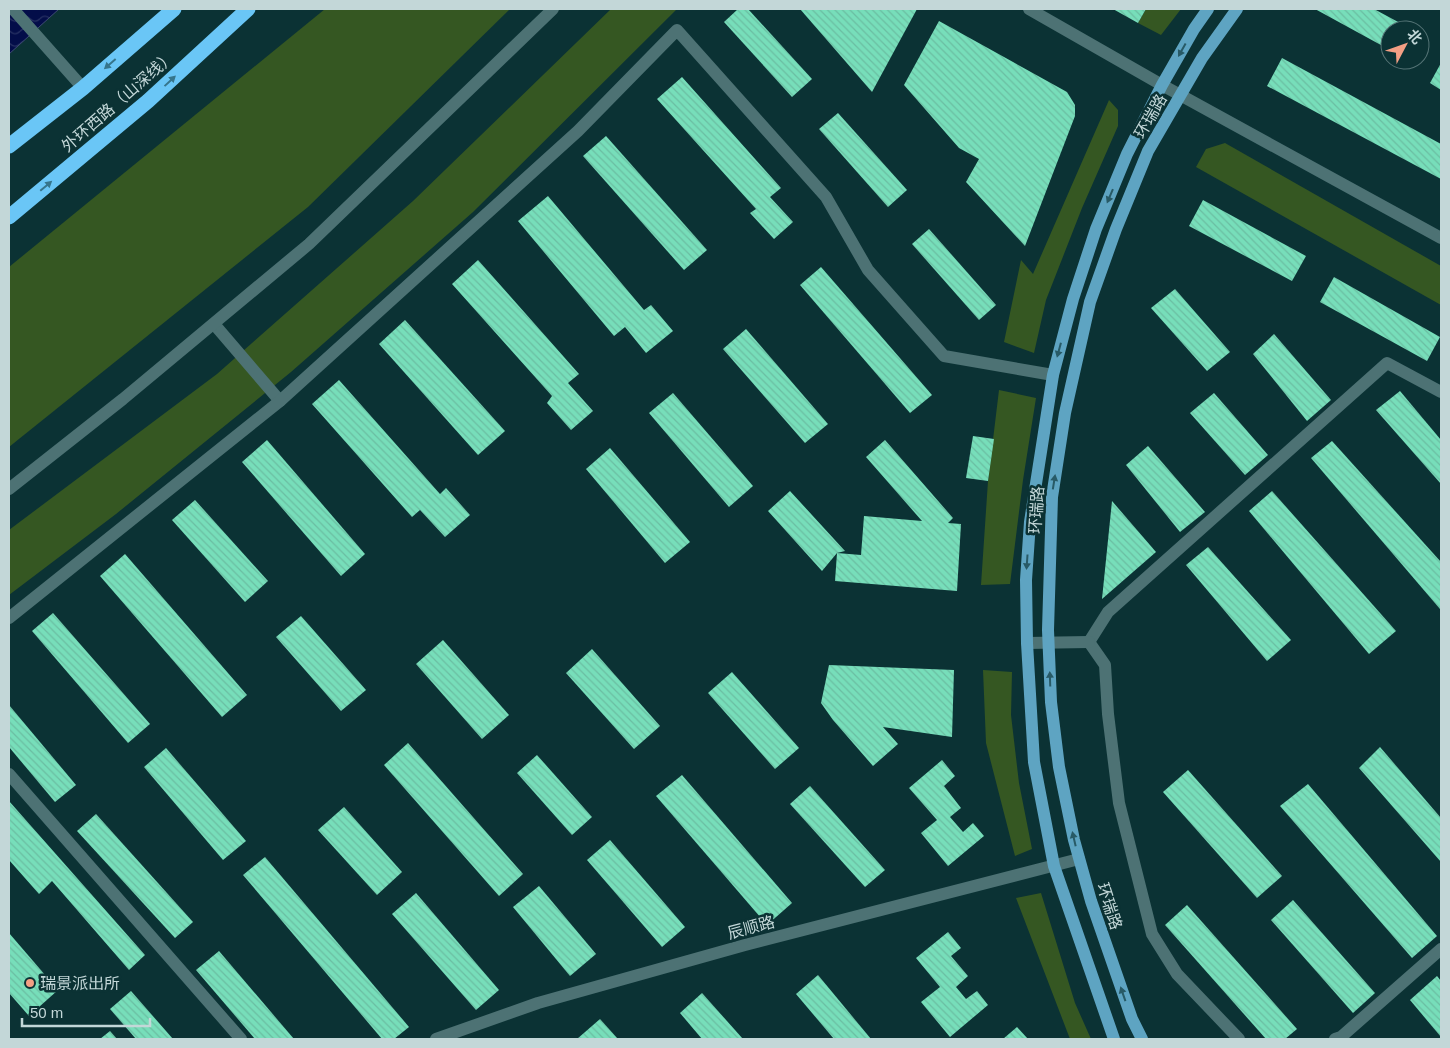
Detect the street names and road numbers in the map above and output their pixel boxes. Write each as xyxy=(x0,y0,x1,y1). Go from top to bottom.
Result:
street label: 外环西路（山深线） xyxy=(58,48,178,155)
street label: 环瑞路 xyxy=(1131,91,1170,141)
street label: 环瑞路 xyxy=(1026,485,1047,535)
street label: 环瑞路 xyxy=(1094,881,1125,932)
street label: 辰顺路 xyxy=(726,913,777,942)

